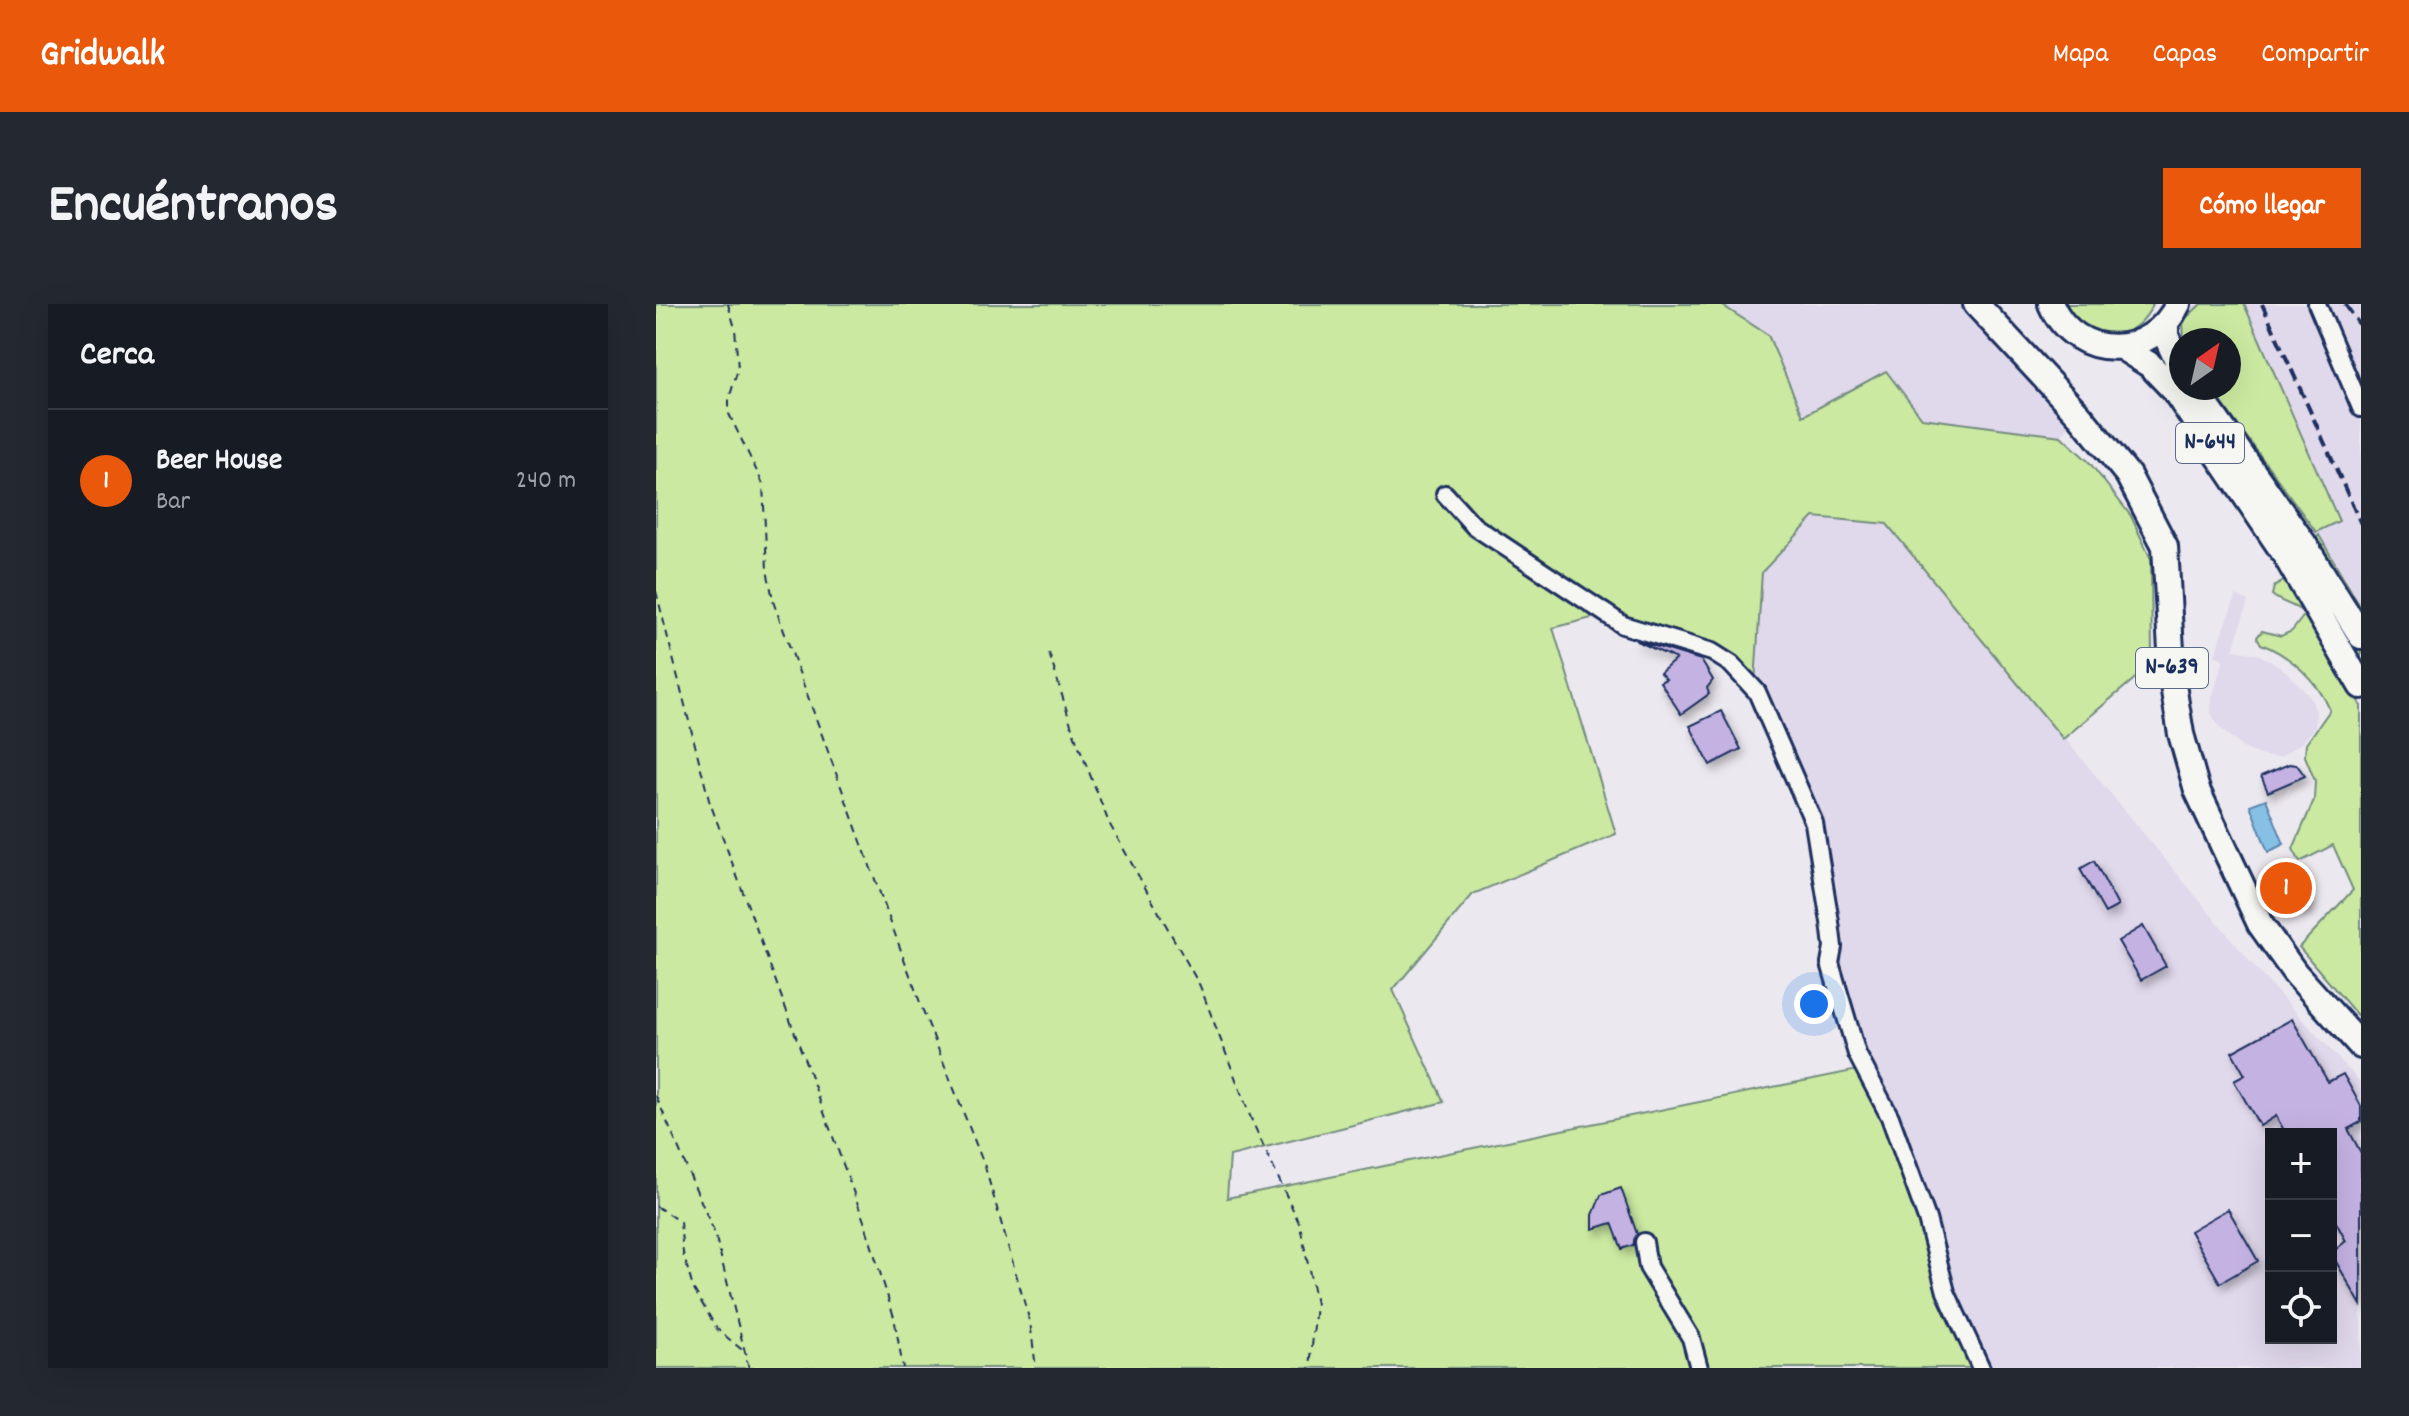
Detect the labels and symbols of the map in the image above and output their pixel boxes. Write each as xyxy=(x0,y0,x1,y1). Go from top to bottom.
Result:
north arrow xyxy=(2169,328,2241,400)
road number: N-644 xyxy=(2176,423,2244,463)
road number: N-639 xyxy=(2136,648,2208,688)
pin: 1 xyxy=(2260,858,2312,918)
your location xyxy=(1794,984,1834,1024)

